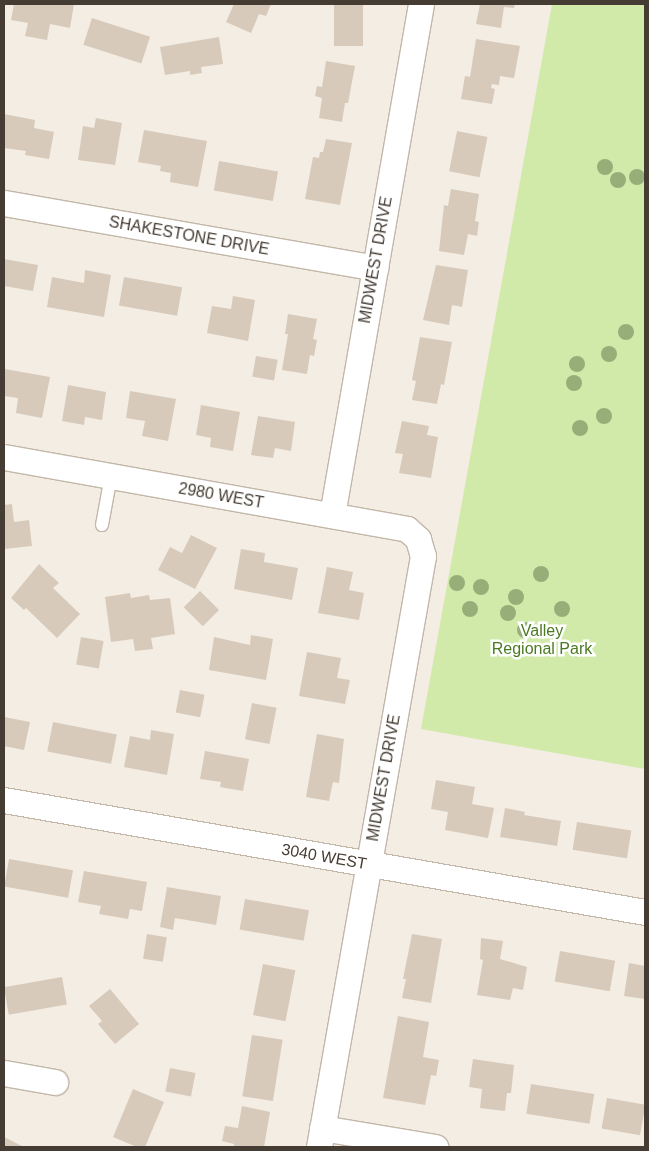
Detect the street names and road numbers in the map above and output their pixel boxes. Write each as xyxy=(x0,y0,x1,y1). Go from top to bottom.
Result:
street label: MIDWEST DRIVE xyxy=(355,195,397,325)
street label: SHAKESTONE DRIVE xyxy=(107,212,271,260)
street label: 2980 WEST xyxy=(177,479,265,513)
street label: MIDWEST DRIVE xyxy=(363,713,405,843)
street label: 3040 WEST xyxy=(280,840,368,874)

